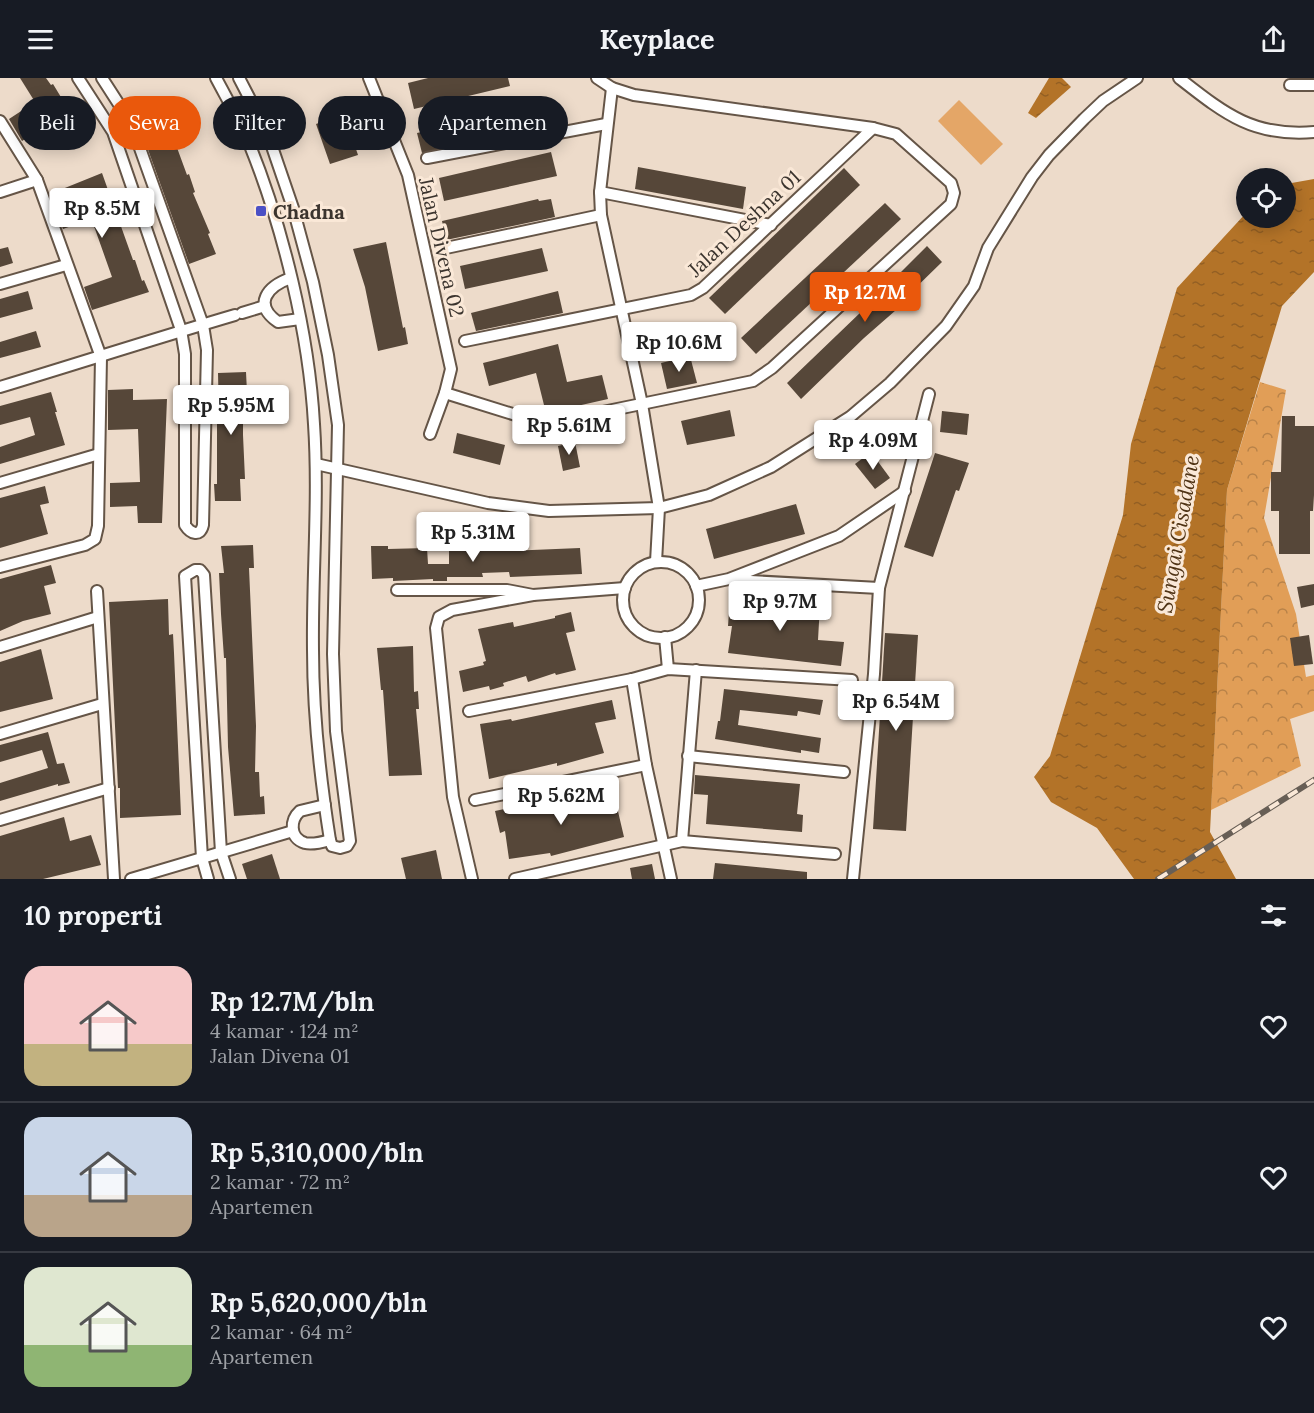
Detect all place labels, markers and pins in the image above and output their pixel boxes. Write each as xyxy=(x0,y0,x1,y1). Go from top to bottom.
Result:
pin: Rp 8.5M xyxy=(47,188,157,239)
place label: Chadna xyxy=(273,199,345,224)
marker: Chadna xyxy=(254,204,268,218)
pin: Rp 12.7M xyxy=(803,272,927,323)
pin: Rp 10.6M xyxy=(617,322,741,373)
pin: Rp 5.95M xyxy=(169,385,293,436)
pin: Rp 5.61M xyxy=(507,405,631,456)
pin: Rp 4.09M xyxy=(811,420,935,471)
pin: Rp 5.31M xyxy=(411,512,535,563)
pin: Rp 9.7M xyxy=(725,581,835,632)
pin: Rp 6.54M xyxy=(834,681,958,732)
pin: Rp 5.62M xyxy=(499,775,623,826)

